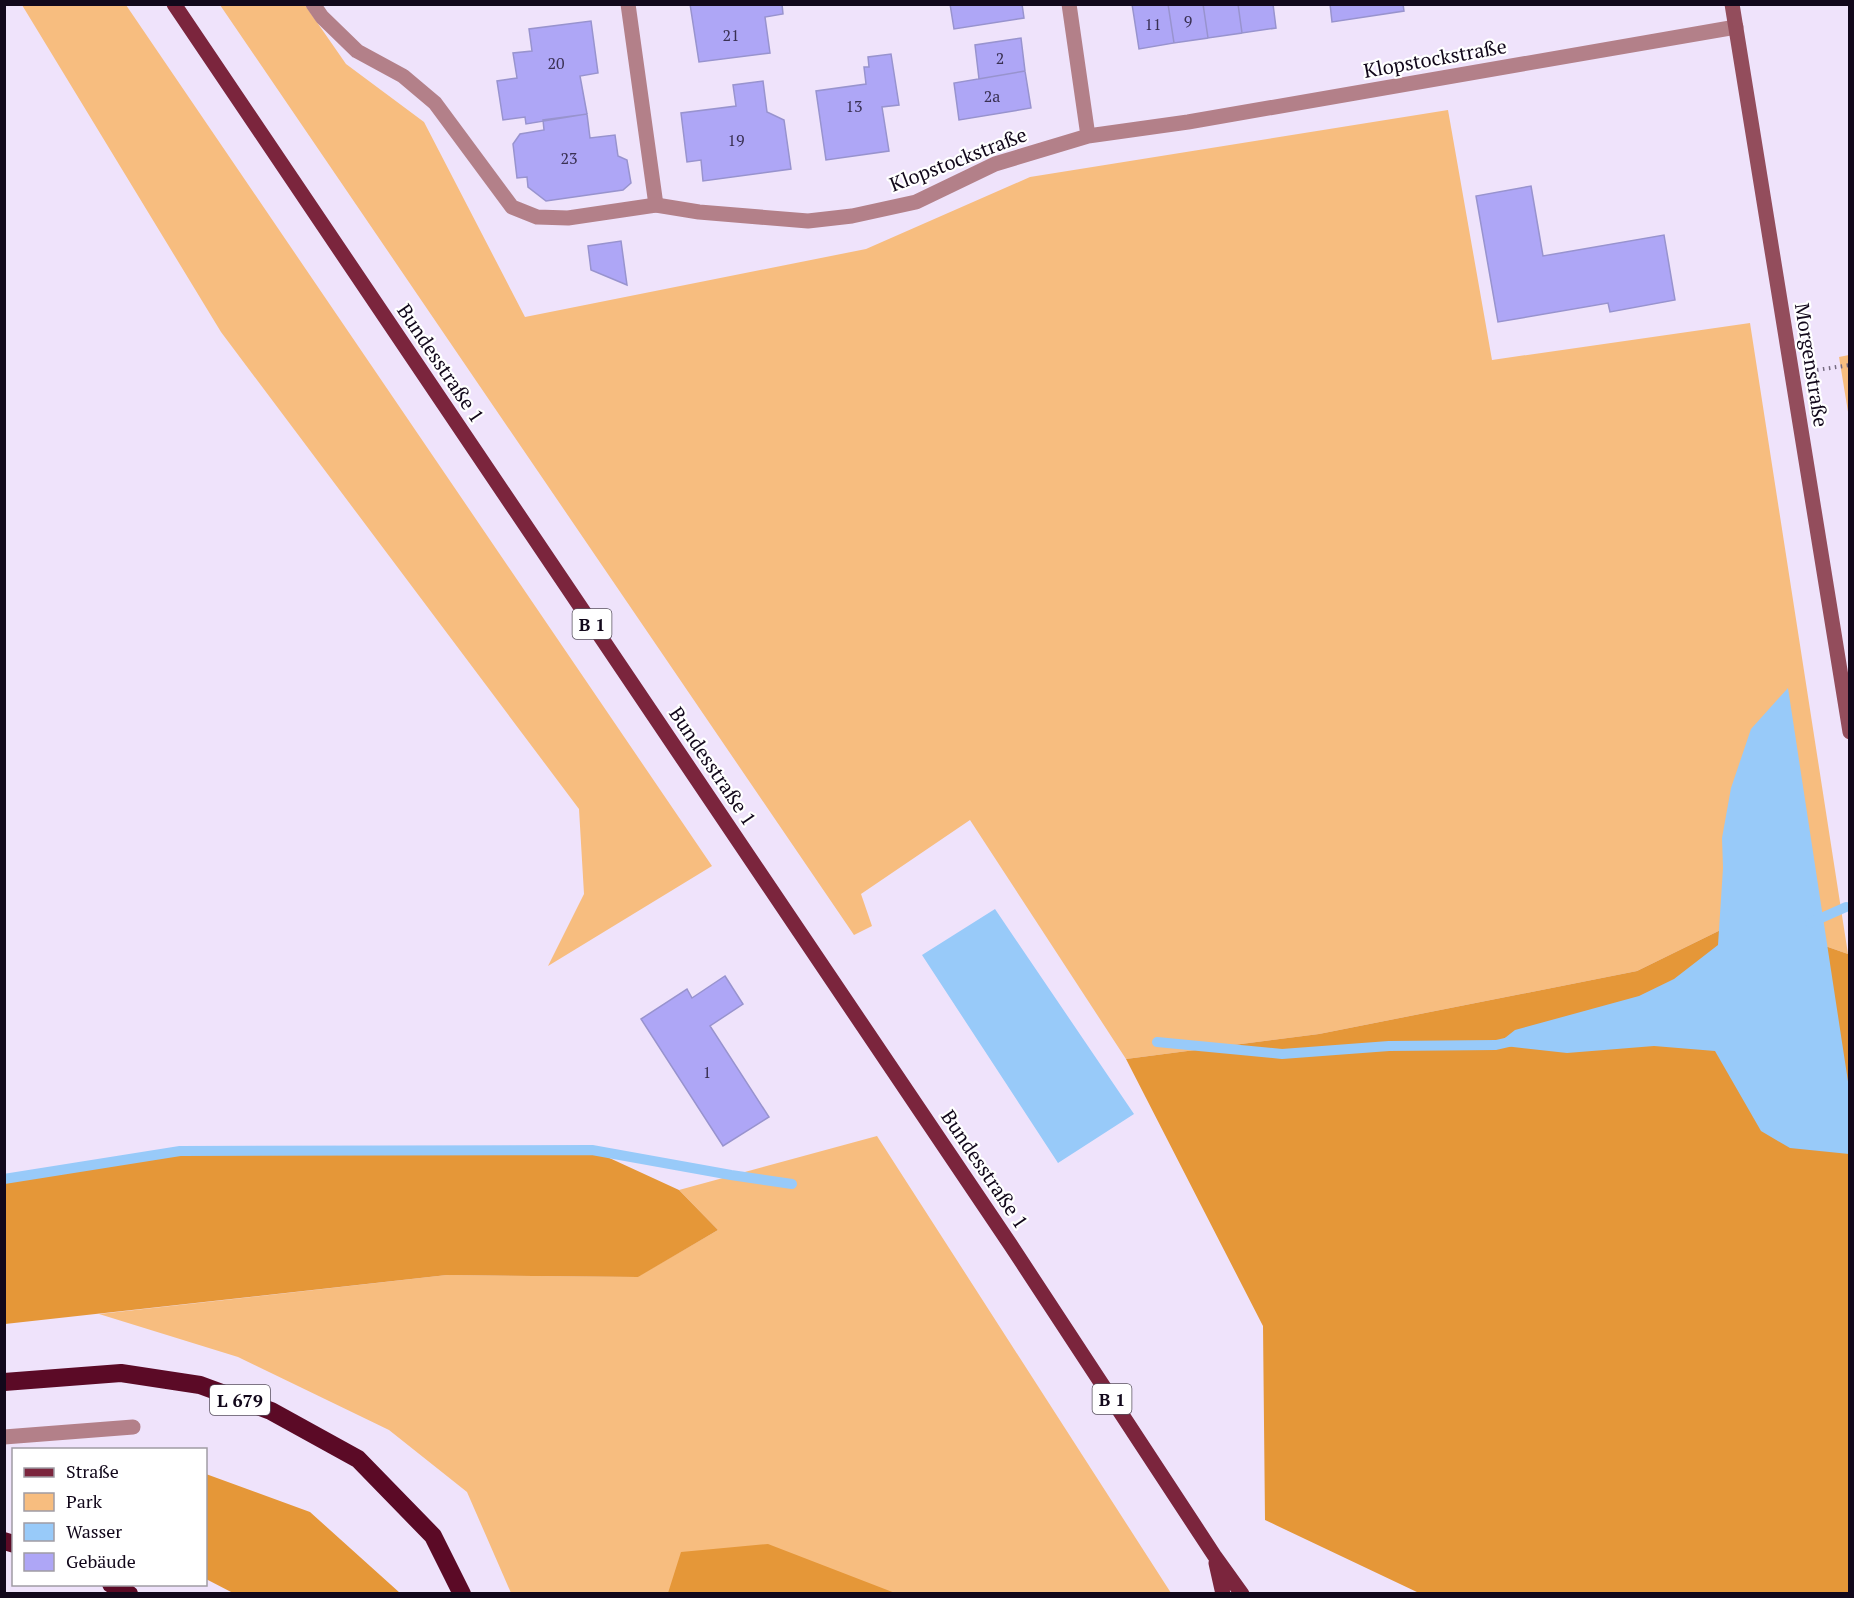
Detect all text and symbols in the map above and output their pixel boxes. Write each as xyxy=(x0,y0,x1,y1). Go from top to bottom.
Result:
house number: 9 xyxy=(1184,10,1192,32)
house number: 11 xyxy=(1144,13,1162,35)
house number: 21 xyxy=(722,24,740,46)
street label: Klopstockstraße xyxy=(1361,32,1509,84)
house number: 2 xyxy=(996,47,1004,69)
house number: 20 xyxy=(547,52,565,74)
house number: 2a xyxy=(984,85,1000,107)
house number: 13 xyxy=(845,95,863,117)
street label: Klopstockstraße xyxy=(886,120,1030,198)
house number: 19 xyxy=(727,129,745,151)
house number: 23 xyxy=(560,147,578,169)
street label: Bundesstraße 1 xyxy=(391,298,491,428)
street label: Morgenstraße xyxy=(1789,301,1835,429)
road number: B 1 xyxy=(572,609,612,639)
street label: Bundesstraße 1 xyxy=(663,701,763,831)
house number: 1 xyxy=(703,1061,711,1083)
street label: Bundesstraße 1 xyxy=(935,1104,1035,1234)
road number: B 1 xyxy=(1092,1384,1132,1414)
road number: L 679 xyxy=(210,1385,270,1415)
legend xyxy=(12,1448,207,1586)
text: Straße xyxy=(66,1459,119,1483)
text: Park xyxy=(66,1489,103,1513)
text: Wasser xyxy=(66,1519,122,1543)
text: Gebäude xyxy=(66,1549,136,1573)

